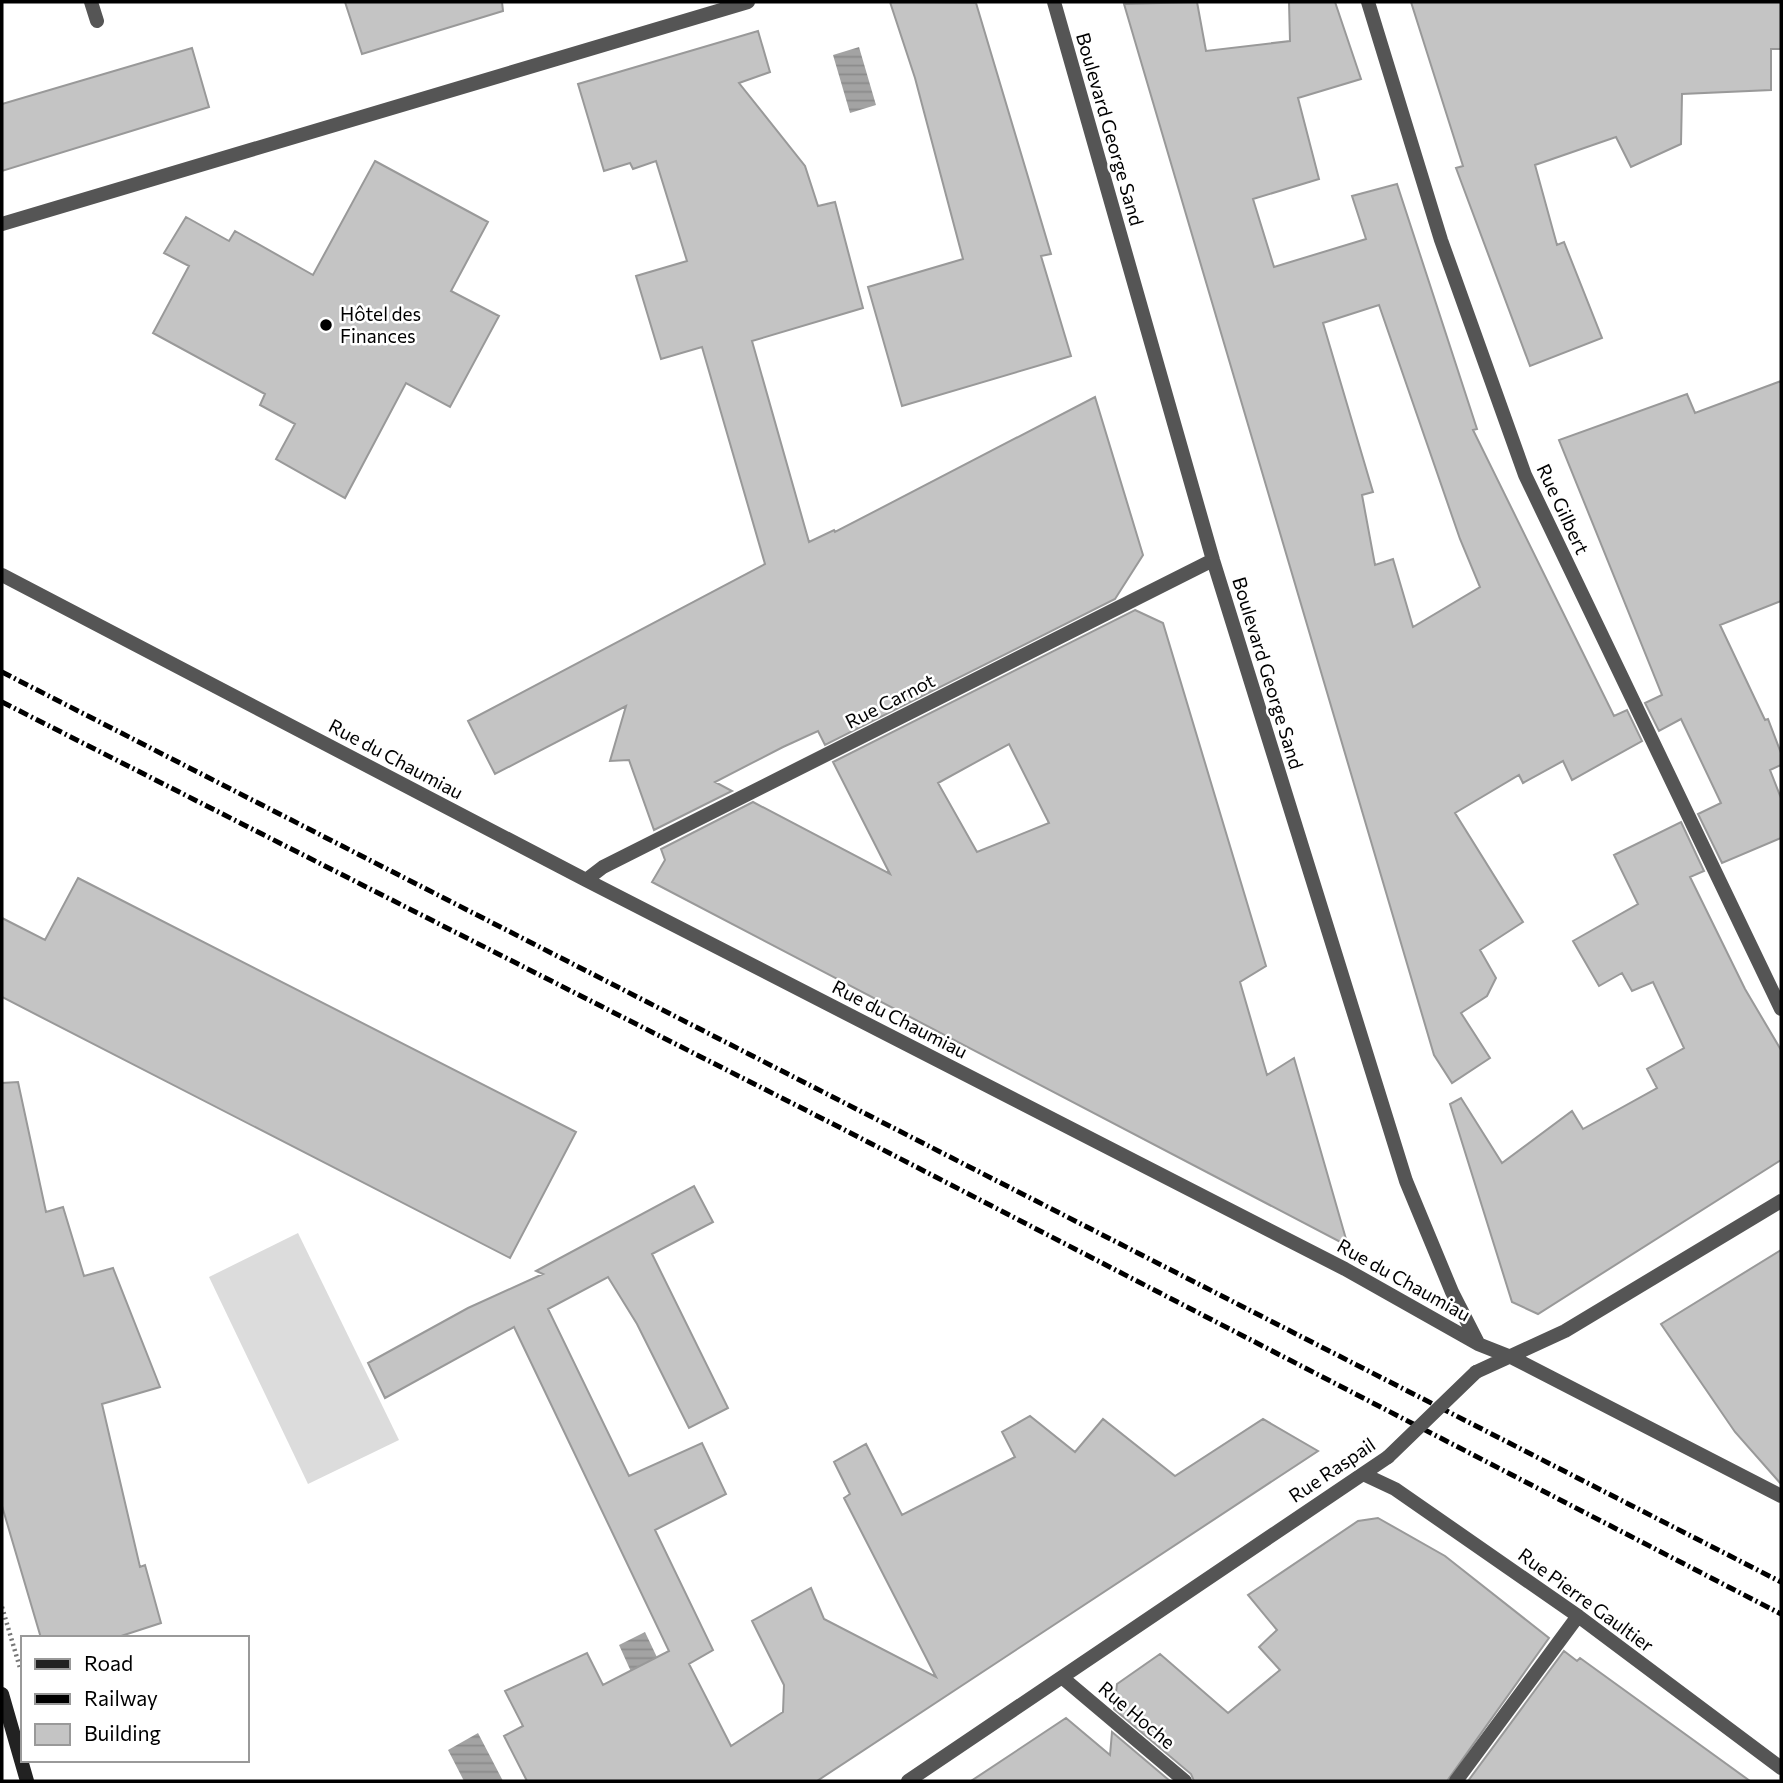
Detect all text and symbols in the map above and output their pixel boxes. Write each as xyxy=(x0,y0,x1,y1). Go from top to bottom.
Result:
street label: Boulevard George Sand xyxy=(1072,30,1149,228)
place label: Hôtel des Finances xyxy=(340,302,421,347)
marker: Hôtel des Finances xyxy=(318,317,334,333)
street label: Rue Gilbert xyxy=(1532,460,1594,558)
street label: Boulevard George Sand xyxy=(1228,574,1309,772)
street label: Rue Carnot xyxy=(841,668,939,733)
street label: Rue du Chaumiau xyxy=(325,714,467,804)
street label: Rue du Chaumiau xyxy=(829,975,972,1063)
street label: Rue du Chaumiau xyxy=(1334,1233,1475,1326)
street label: Rue Raspail xyxy=(1284,1432,1379,1507)
street label: Rue Pierre Gaultier xyxy=(1514,1543,1659,1657)
legend xyxy=(21,1636,248,1762)
text: Road xyxy=(84,1650,133,1675)
street label: Rue Hoche xyxy=(1094,1676,1180,1753)
text: Railway xyxy=(84,1685,158,1710)
text: Building xyxy=(84,1720,161,1745)

